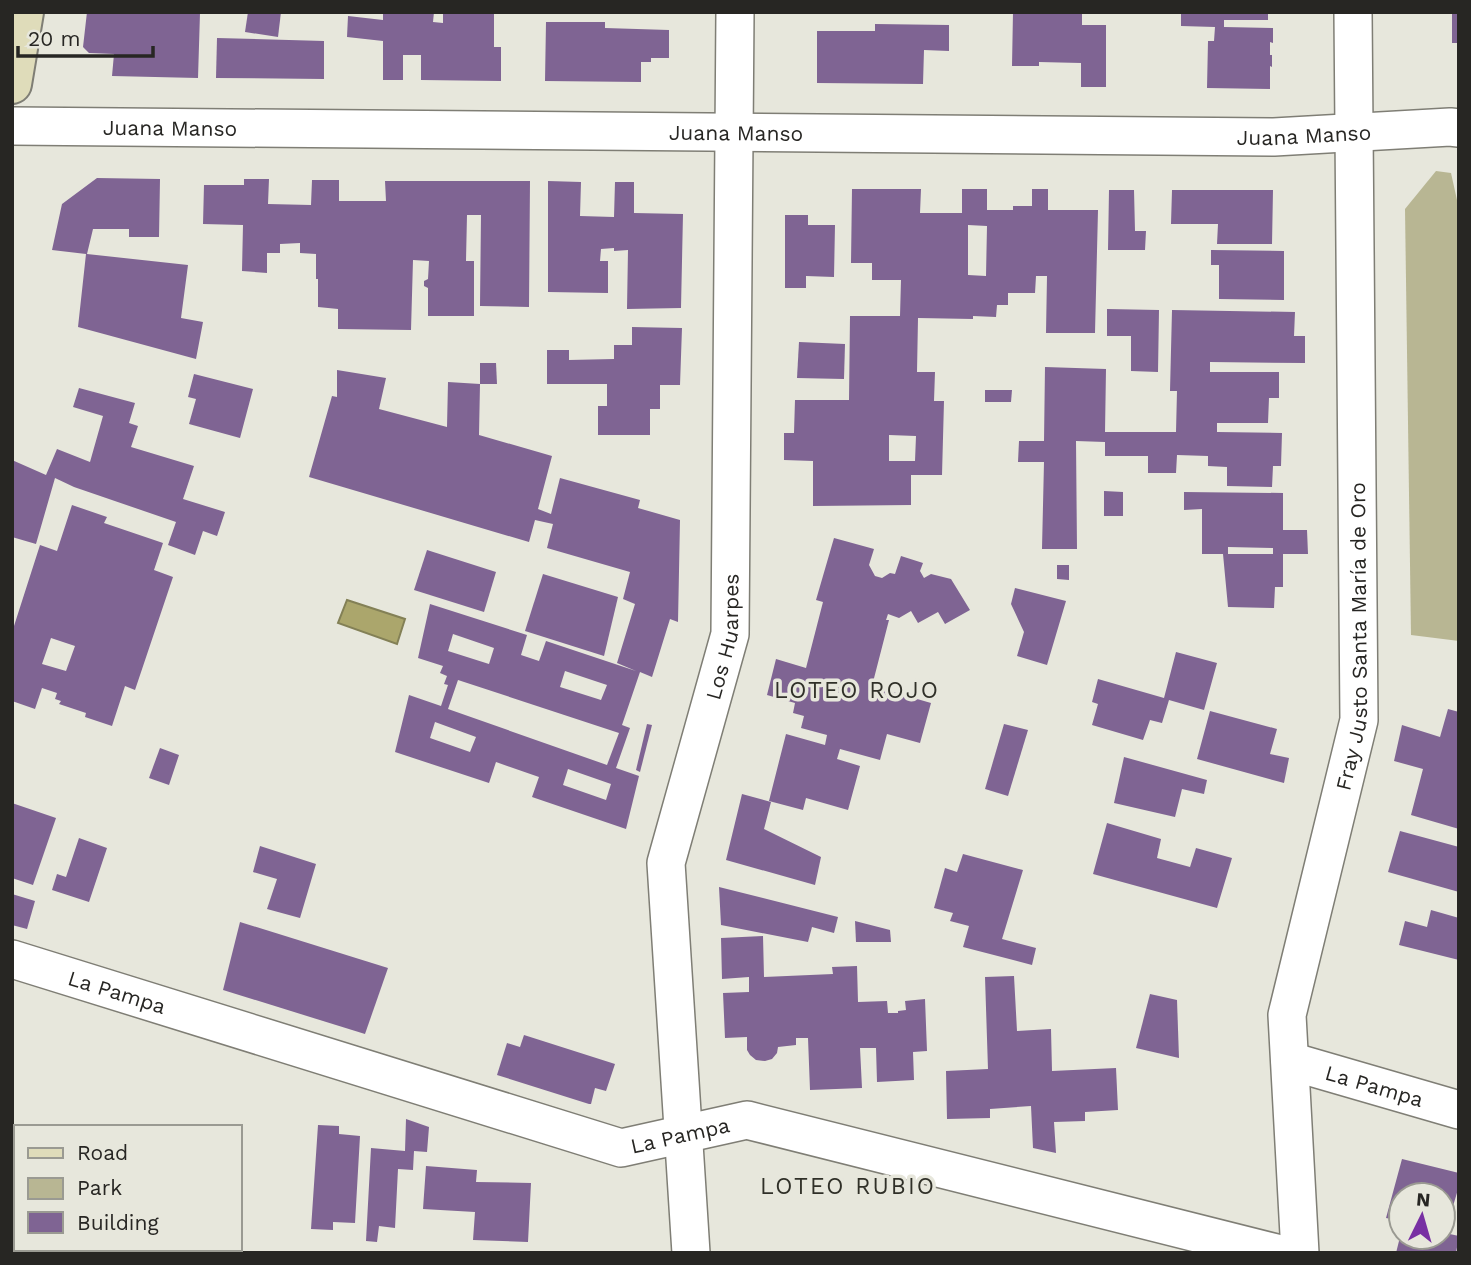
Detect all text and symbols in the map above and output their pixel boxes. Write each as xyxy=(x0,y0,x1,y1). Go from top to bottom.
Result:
scale bar xyxy=(18,14,152,58)
text: 20 m xyxy=(28,26,80,51)
street label: Juana Manso xyxy=(103,114,237,140)
street label: Juana Manso xyxy=(669,119,803,145)
street label: Juana Manso xyxy=(1237,119,1372,150)
street label: Fray Justo Santa María de Oro xyxy=(1330,482,1371,793)
street label: Los Huarpes xyxy=(700,573,743,703)
district label: LOTEO ROJO xyxy=(774,677,940,704)
street label: La Pampa xyxy=(65,965,169,1019)
street label: La Pampa xyxy=(1323,1059,1427,1112)
street label: La Pampa xyxy=(628,1112,732,1158)
legend xyxy=(14,1125,242,1251)
text: Road xyxy=(77,1140,128,1165)
district label: LOTEO RUBIO xyxy=(760,1173,936,1200)
text: Park xyxy=(77,1175,122,1200)
north arrow xyxy=(1387,1181,1457,1251)
text: N xyxy=(1415,1187,1431,1212)
text: Building xyxy=(77,1210,159,1235)

